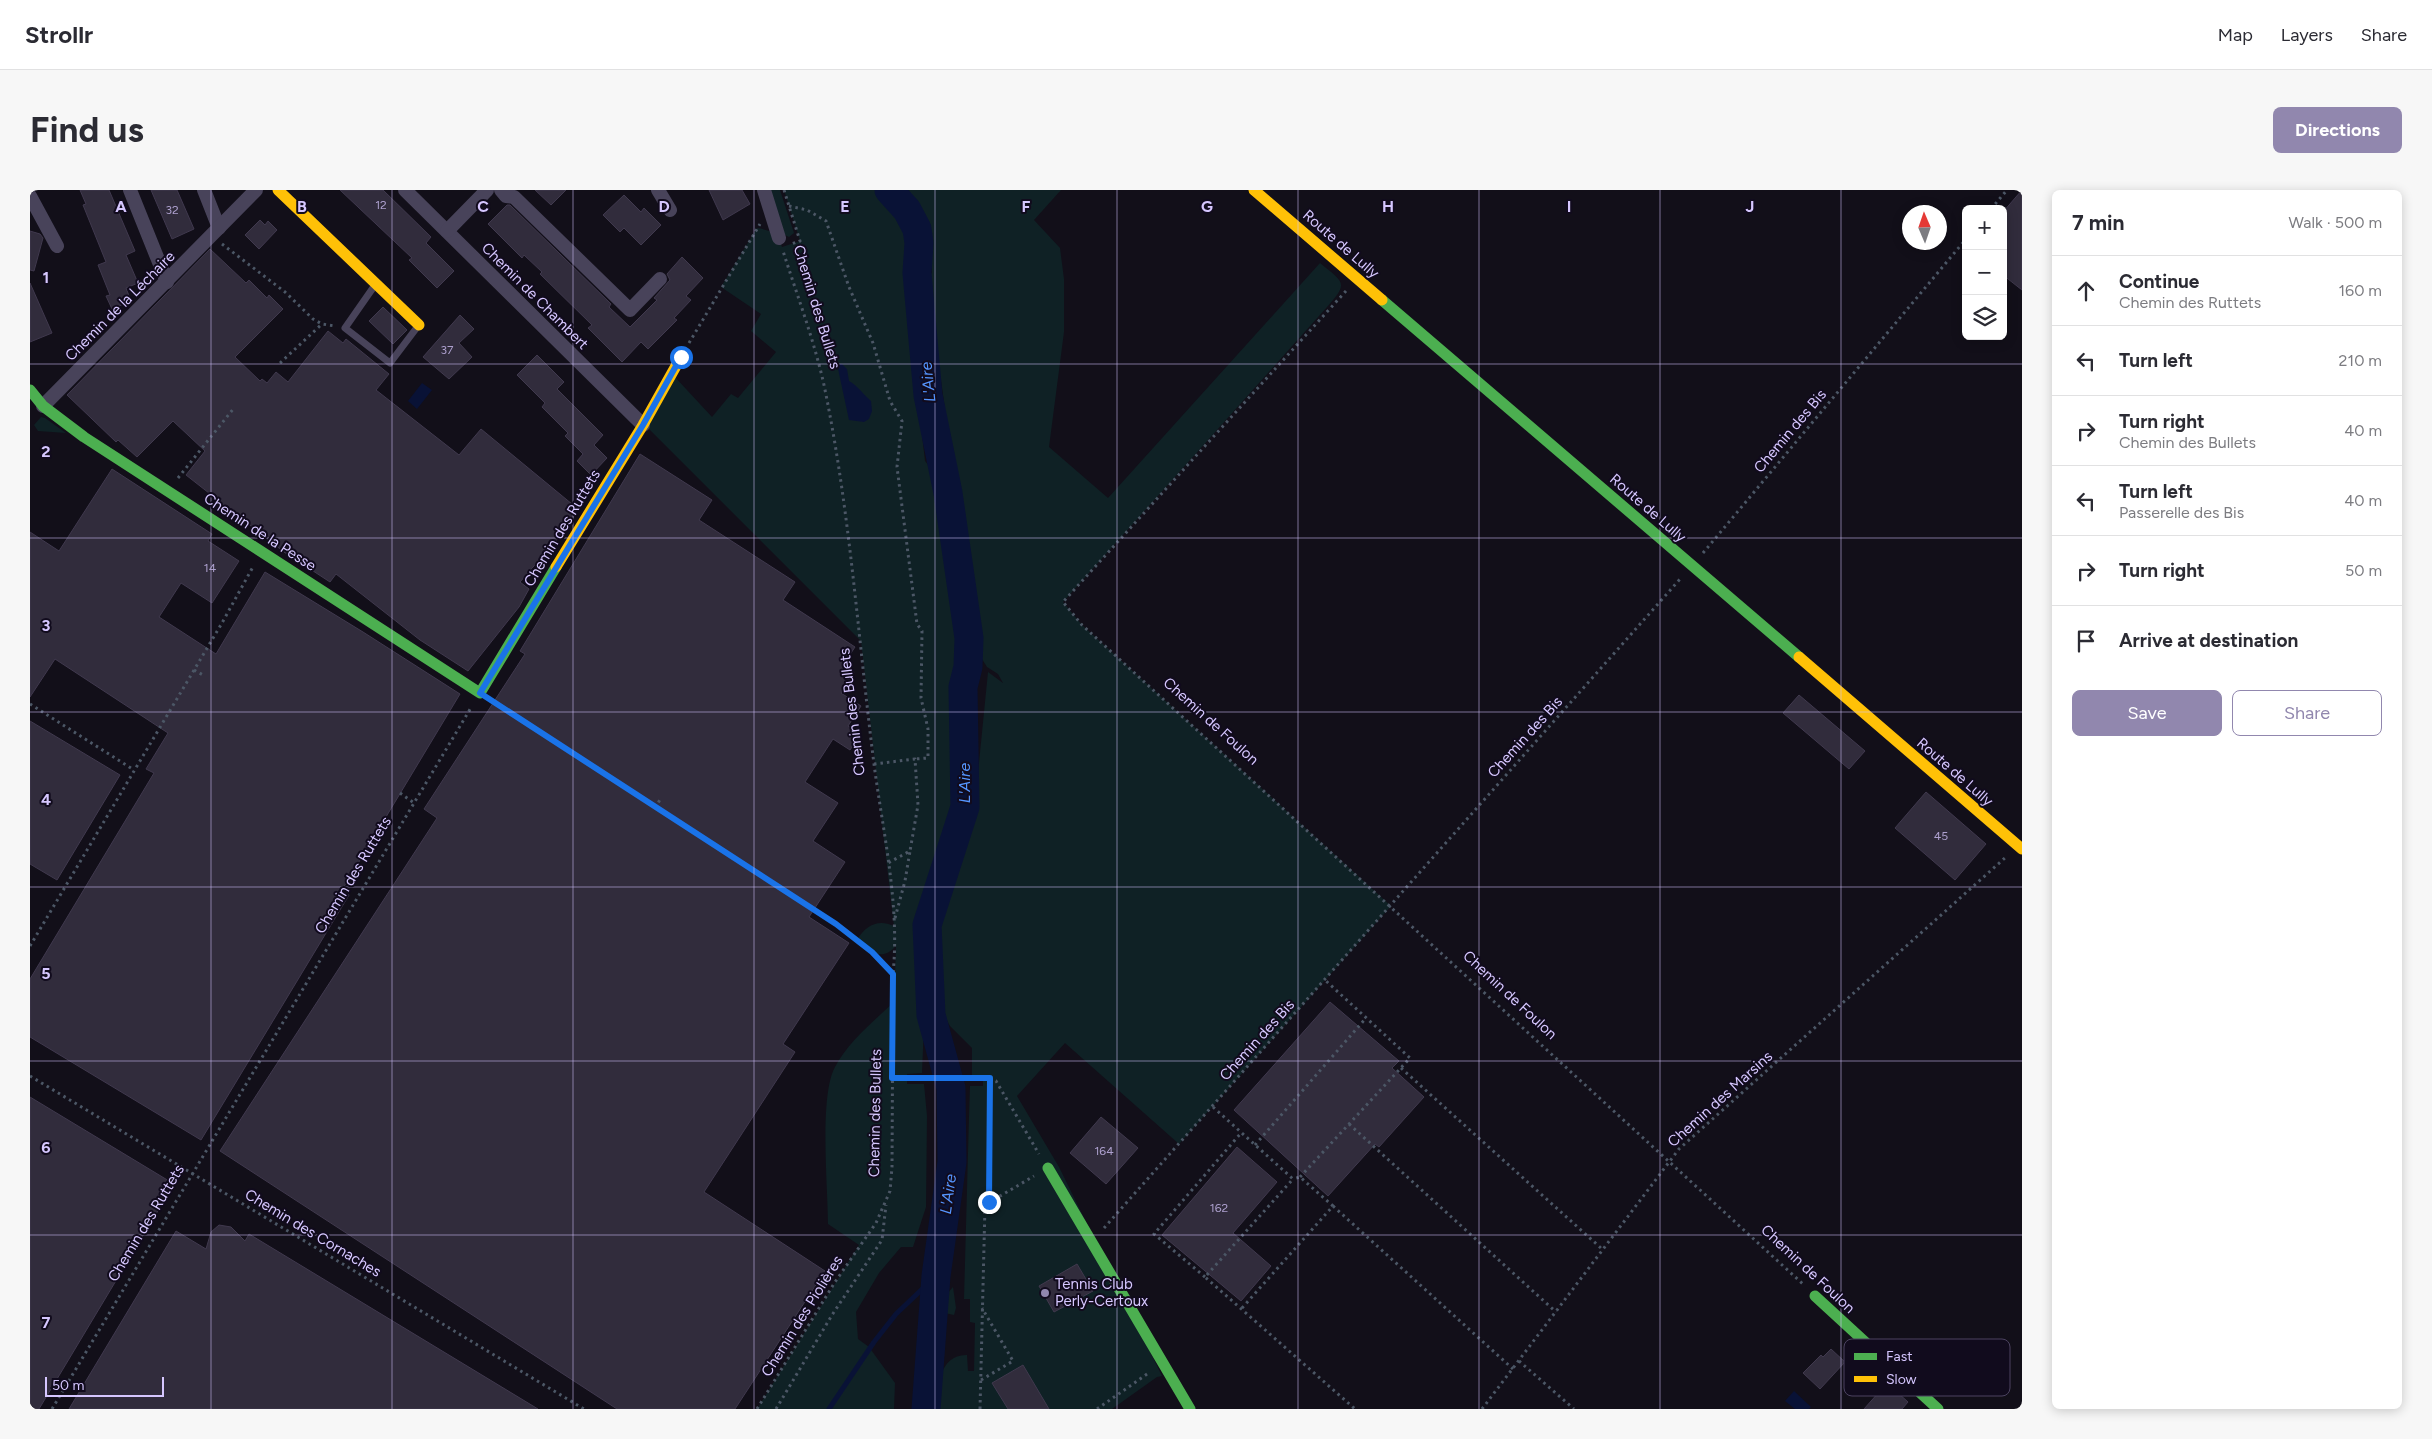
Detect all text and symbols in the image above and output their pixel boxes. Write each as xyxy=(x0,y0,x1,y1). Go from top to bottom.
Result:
text: Strollr xyxy=(25,20,93,49)
text: Map xyxy=(2218,24,2253,46)
text: Layers xyxy=(2281,24,2333,46)
text: Share xyxy=(2361,24,2407,46)
button: Directions xyxy=(2273,107,2402,153)
text: Find us xyxy=(30,109,144,151)
text: A xyxy=(115,197,127,216)
text: B xyxy=(297,197,307,216)
text: C xyxy=(477,197,489,216)
text: D xyxy=(658,197,670,216)
text: E xyxy=(840,197,850,216)
text: F xyxy=(1022,197,1031,216)
text: G xyxy=(1201,197,1213,216)
text: H xyxy=(1382,197,1394,216)
text: I xyxy=(1567,197,1571,216)
text: J xyxy=(1746,197,1754,216)
house number: 12 xyxy=(375,198,387,212)
house number: 32 xyxy=(165,203,179,217)
north arrow xyxy=(1902,205,1947,250)
map controls xyxy=(1962,205,2007,340)
button: + xyxy=(1962,205,2007,250)
street label: Route de Lully xyxy=(1299,206,1383,282)
text: 7 min xyxy=(2072,210,2124,235)
text: Walk · 500 m xyxy=(2289,213,2382,232)
street label: Chemin de Chambert xyxy=(478,239,592,353)
street label: Chemin des Bullets xyxy=(790,243,844,371)
street label: Chemin de la Léchaire xyxy=(61,247,179,365)
button: − xyxy=(1962,250,2007,295)
text: 1 xyxy=(43,268,49,287)
text: Continue xyxy=(2119,270,2199,293)
icon: ahead xyxy=(2072,277,2100,305)
text: 160 m xyxy=(2339,281,2382,300)
text: Chemin des Ruttets xyxy=(2119,293,2261,312)
button: layers xyxy=(1962,295,2007,340)
house number: 37 xyxy=(441,343,454,357)
route start xyxy=(670,346,693,369)
icon: left xyxy=(2072,347,2100,375)
text: Turn left xyxy=(2119,349,2193,372)
text: 210 m xyxy=(2339,351,2382,370)
water label: L'Aire xyxy=(916,361,940,403)
street label: Chemin des Bis xyxy=(1750,386,1830,476)
text: Turn right xyxy=(2119,410,2205,433)
icon: right xyxy=(2072,417,2100,445)
text: 40 m xyxy=(2344,421,2382,440)
text: Chemin des Bullets xyxy=(2119,433,2256,452)
text: 2 xyxy=(41,442,51,461)
street label: Chemin des Ruttets xyxy=(520,466,604,590)
street label: Route de Lully xyxy=(1606,470,1690,546)
text: Turn left xyxy=(2119,480,2193,503)
icon: left xyxy=(2072,487,2100,515)
street label: Chemin de la Pesse xyxy=(201,489,319,575)
text: 40 m xyxy=(2344,491,2382,510)
text: Passerelle des Bis xyxy=(2119,503,2244,522)
icon: right xyxy=(2072,557,2100,585)
text: Turn right xyxy=(2119,559,2205,582)
house number: 14 xyxy=(204,561,217,575)
text: 50 m xyxy=(2345,561,2382,580)
text: 3 xyxy=(42,616,51,635)
icon: arrive xyxy=(2072,627,2100,655)
text: Arrive at destination xyxy=(2119,629,2298,652)
street label: Chemin des Bullets xyxy=(835,647,869,777)
street label: Chemin de Foulon xyxy=(1160,674,1262,768)
button: Save xyxy=(2072,690,2222,736)
button: Share xyxy=(2232,690,2382,736)
street label: Chemin des Bis xyxy=(1484,693,1566,781)
street label: Route de Lully xyxy=(1913,734,1997,810)
water label: L'Aire xyxy=(955,763,974,803)
text: 4 xyxy=(41,790,51,809)
street label: Chemin des Ruttets xyxy=(311,813,395,937)
house number: 45 xyxy=(1934,829,1948,843)
street label: Chemin de Foulon xyxy=(1459,947,1561,1043)
text: 5 xyxy=(41,964,51,983)
street label: Chemin des Bis xyxy=(1216,996,1298,1084)
street label: Chemin des Marsins xyxy=(1664,1047,1776,1151)
street label: Chemin des Bullets xyxy=(865,1049,885,1177)
text: 6 xyxy=(41,1138,51,1157)
house number: 164 xyxy=(1094,1144,1114,1158)
street label: Chemin des Ruttets xyxy=(104,1161,188,1285)
water label: L'Aire xyxy=(936,1172,960,1215)
street label: Chemin des Cornaches xyxy=(242,1185,384,1281)
route end xyxy=(978,1191,1001,1214)
house number: 162 xyxy=(1210,1201,1228,1215)
street label: Chemin de Foulon xyxy=(1757,1221,1859,1317)
street label: Chemin des Piolières xyxy=(757,1252,847,1380)
place label: Tennis Club Perly-Certoux xyxy=(1055,1275,1148,1310)
marker: Tennis Club Perly-Certoux xyxy=(1039,1287,1051,1299)
text: 7 xyxy=(42,1313,51,1332)
legend xyxy=(1844,1339,2010,1396)
text: Fast xyxy=(1886,1348,1912,1365)
text: Slow xyxy=(1886,1371,1917,1388)
scale bar xyxy=(45,1374,164,1397)
text: 50 m xyxy=(52,1377,84,1394)

